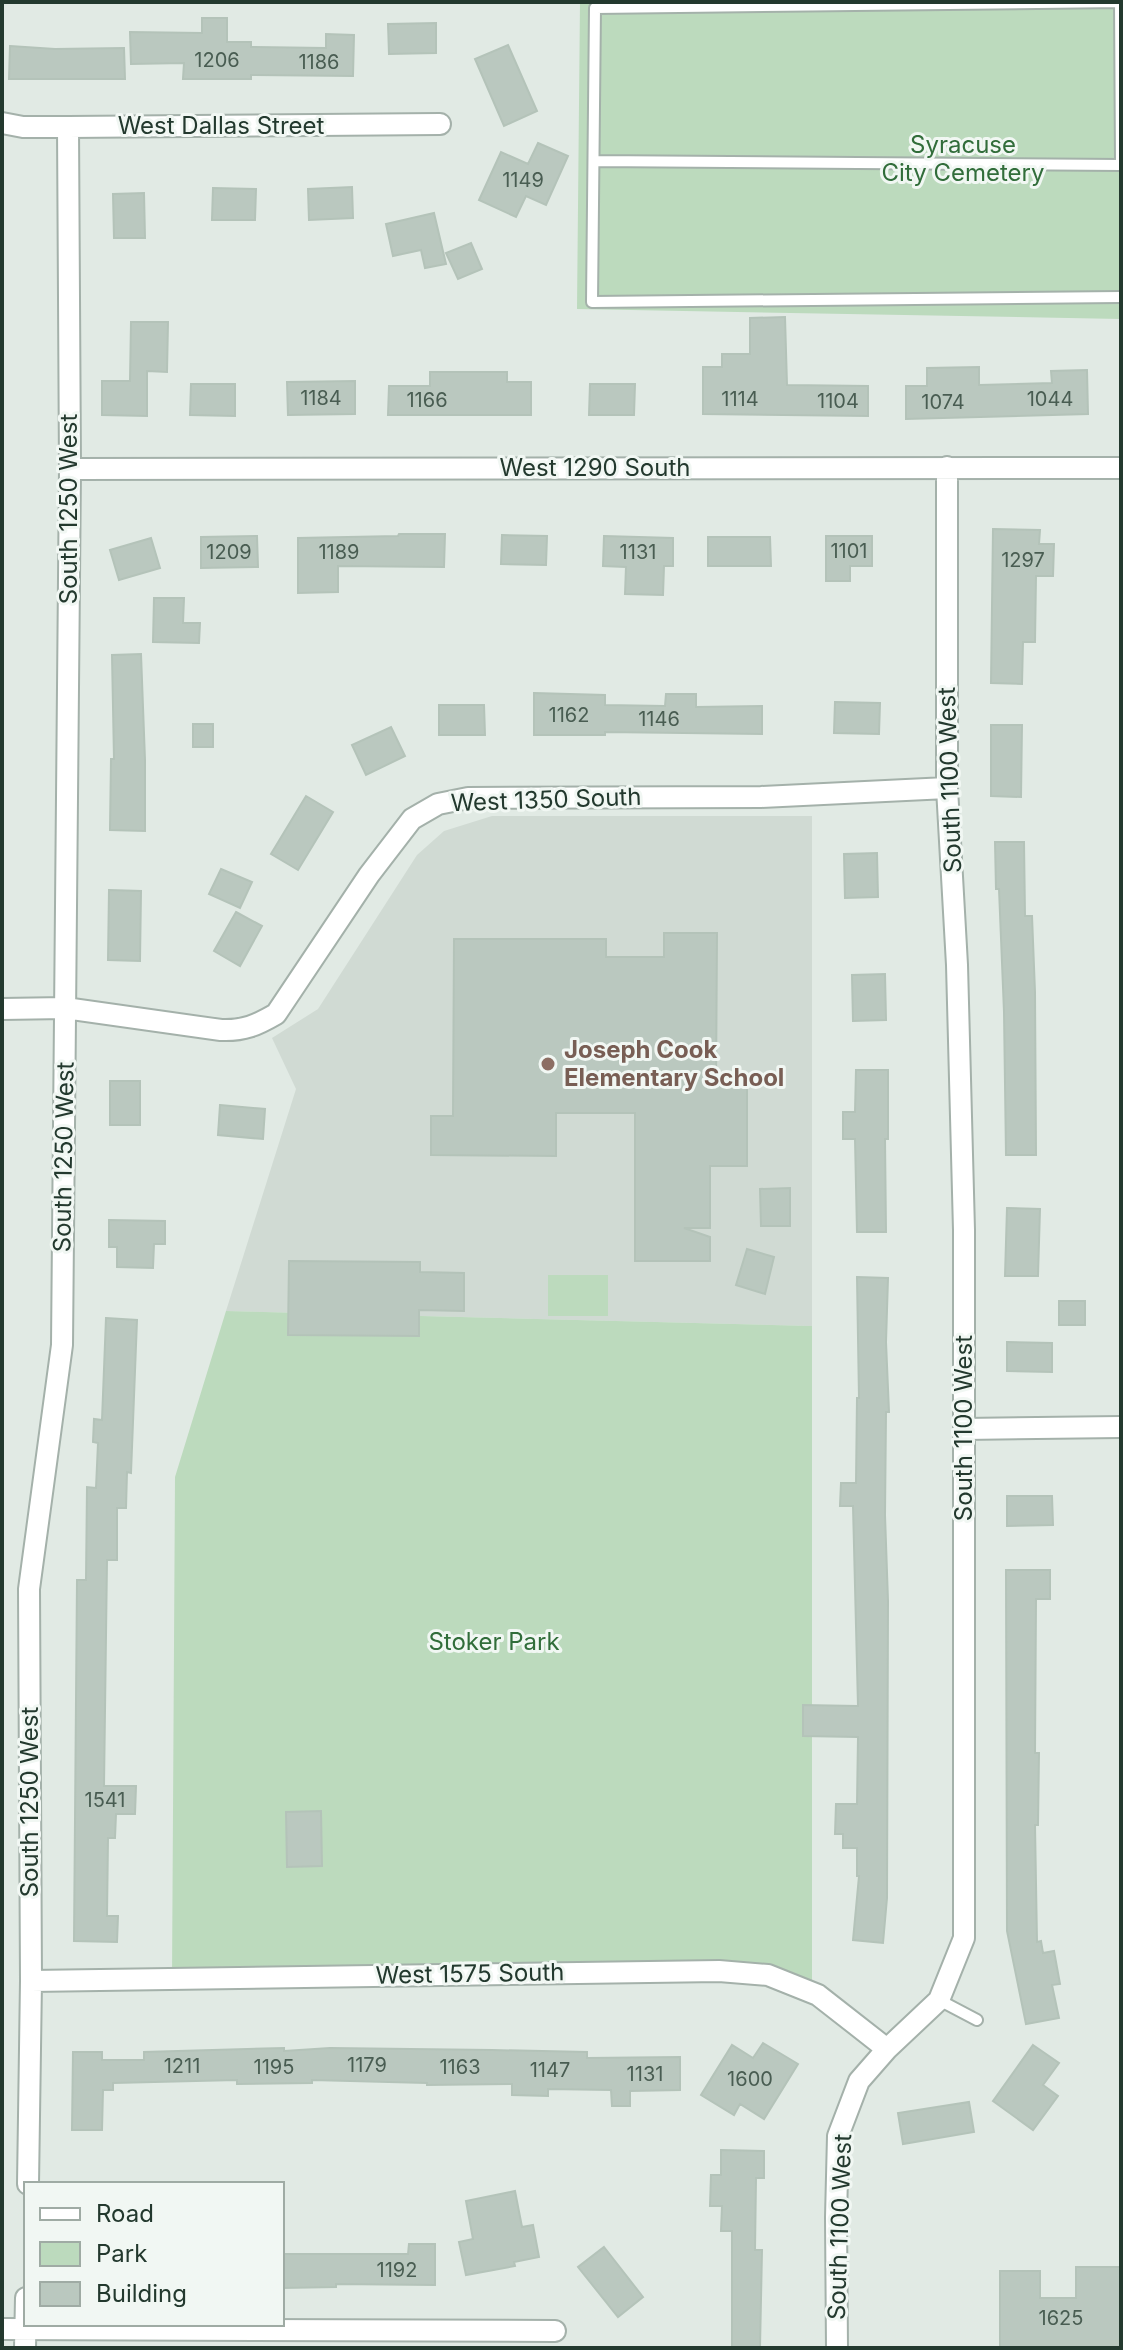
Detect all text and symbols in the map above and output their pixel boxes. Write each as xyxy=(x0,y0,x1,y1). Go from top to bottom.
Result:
house number: 1206 xyxy=(194,48,240,72)
house number: 1186 xyxy=(298,50,340,74)
street label: West Dallas Street xyxy=(118,111,325,140)
park label: Syracuse City Cemetery xyxy=(882,130,1044,187)
house number: 1149 xyxy=(502,168,544,192)
house number: 1184 xyxy=(300,386,342,410)
house number: 1114 xyxy=(721,387,759,411)
house number: 1044 xyxy=(1027,387,1073,411)
house number: 1166 xyxy=(406,388,448,412)
house number: 1104 xyxy=(817,389,859,413)
house number: 1074 xyxy=(921,390,965,414)
street label: South 1250 West xyxy=(54,414,83,604)
street label: West 1290 South xyxy=(500,453,690,482)
house number: 1101 xyxy=(830,539,868,563)
house number: 1209 xyxy=(206,540,252,564)
house number: 1189 xyxy=(318,540,360,564)
house number: 1131 xyxy=(620,540,656,564)
house number: 1297 xyxy=(1001,548,1045,572)
street label: South 1100 West xyxy=(932,686,967,874)
house number: 1162 xyxy=(549,703,589,727)
house number: 1146 xyxy=(638,707,680,731)
street label: West 1350 South xyxy=(450,782,642,817)
place label: Joseph Cook Elementary School xyxy=(564,1035,784,1092)
marker: Joseph Cook Elementary School xyxy=(539,1055,557,1073)
street label: South 1250 West xyxy=(47,1061,80,1253)
street label: South 1100 West xyxy=(949,1335,978,1521)
park label: Stoker Park xyxy=(428,1627,560,1656)
street label: South 1250 West xyxy=(15,1707,44,1897)
house number: 1541 xyxy=(85,1788,125,1812)
street label: West 1575 South xyxy=(375,1957,565,1990)
house number: 1179 xyxy=(347,2053,387,2077)
house number: 1211 xyxy=(164,2054,200,2078)
house number: 1195 xyxy=(254,2055,294,2079)
house number: 1163 xyxy=(439,2055,481,2079)
house number: 1147 xyxy=(530,2058,570,2082)
house number: 1131 xyxy=(627,2062,663,2086)
house number: 1600 xyxy=(727,2067,773,2091)
street label: South 1100 West xyxy=(822,2133,857,2321)
legend xyxy=(24,2182,284,2326)
text: Road xyxy=(96,2199,154,2228)
text: Park xyxy=(96,2239,147,2268)
house number: 1192 xyxy=(377,2258,417,2282)
text: Building xyxy=(96,2279,187,2308)
house number: 1625 xyxy=(1039,2306,1083,2330)

